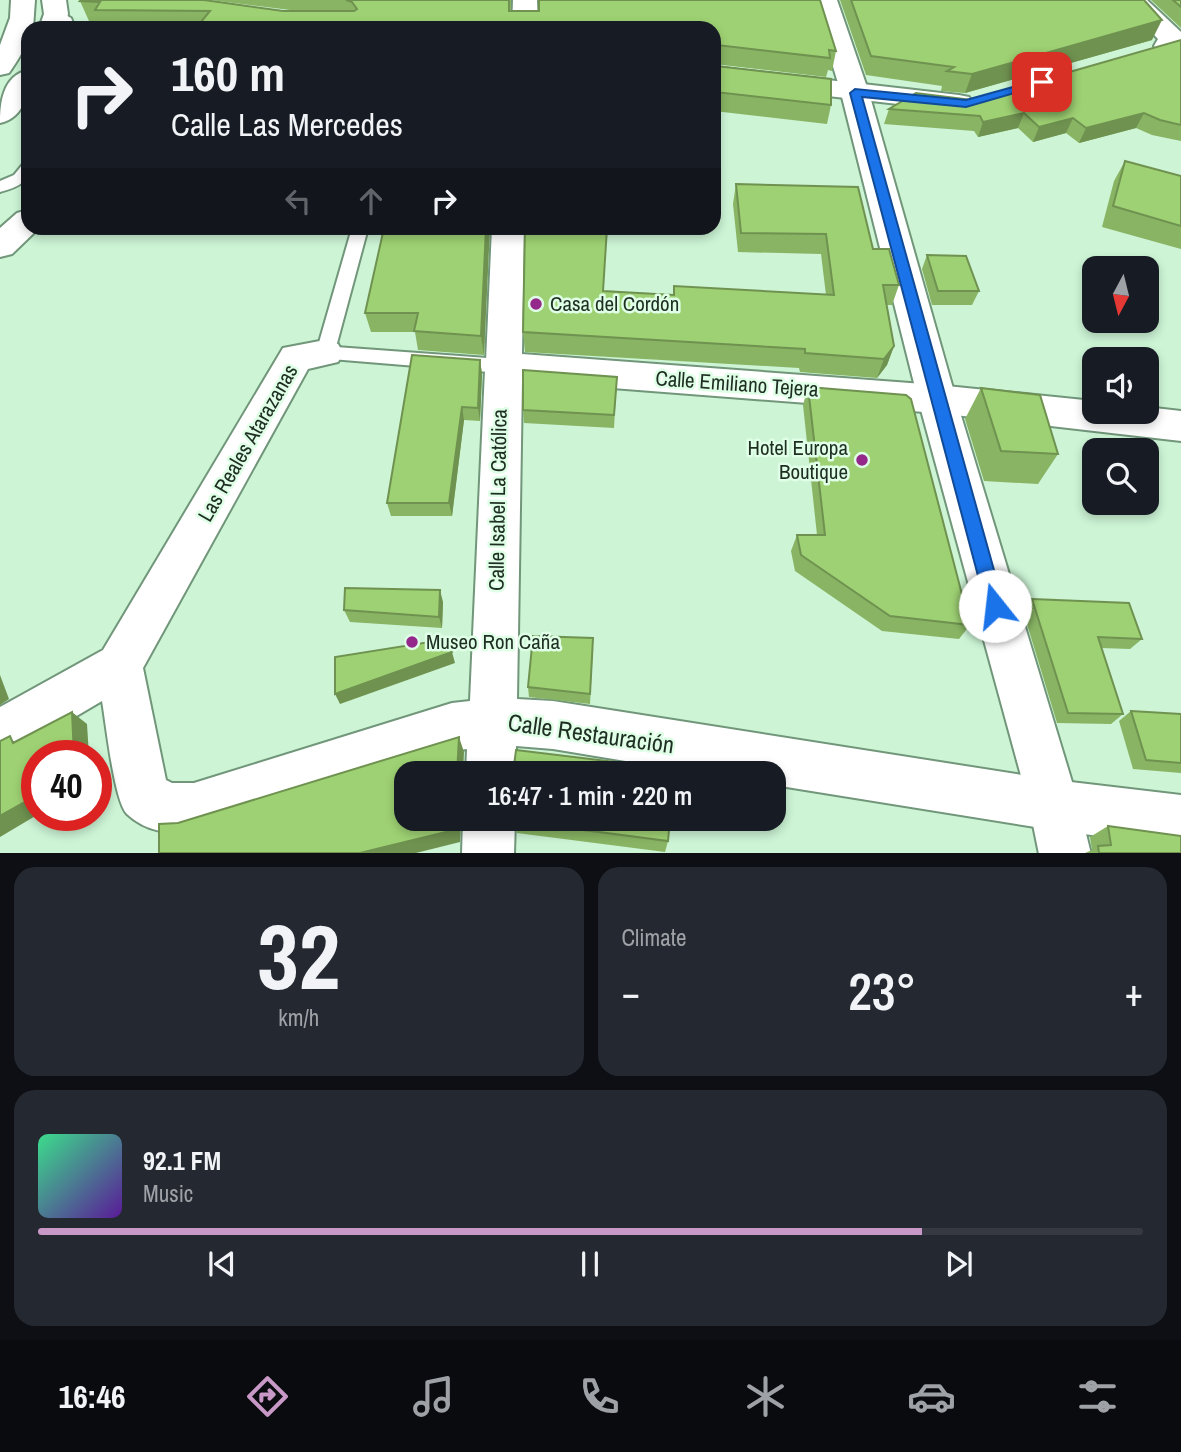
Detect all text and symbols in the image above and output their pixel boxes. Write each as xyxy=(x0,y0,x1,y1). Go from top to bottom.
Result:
text: 160 m xyxy=(171,40,285,106)
icon: right xyxy=(56,49,147,140)
pin xyxy=(1012,52,1072,112)
icon: arrive xyxy=(1023,63,1061,101)
text: Calle Las Mercedes xyxy=(171,103,403,146)
icon: left xyxy=(279,182,317,220)
icon: ahead xyxy=(352,182,390,220)
icon: right xyxy=(425,182,463,220)
north arrow xyxy=(1082,256,1158,332)
map controls xyxy=(1082,256,1159,515)
place label: Casa del Cordón xyxy=(550,289,679,318)
marker: Casa del Cordón xyxy=(528,296,544,312)
button: sound xyxy=(1082,347,1159,424)
street label: Las Reales Atarazanas xyxy=(191,359,304,527)
street label: Calle Emiliano Tejera xyxy=(655,363,820,404)
street label: Calle Isabel La Católica xyxy=(481,408,514,591)
place label: Hotel Europa Boutique xyxy=(747,433,848,486)
button: search xyxy=(1082,438,1159,515)
marker: Hotel Europa Boutique xyxy=(854,452,870,468)
position arrow xyxy=(958,569,1032,643)
place label: Museo Ron Caña xyxy=(426,627,560,656)
marker: Museo Ron Caña xyxy=(404,634,420,650)
street label: Calle Restauración xyxy=(506,706,676,760)
speed limit sign: 40 xyxy=(21,740,112,831)
text: 16:47 · 1 min · 220 m xyxy=(488,778,692,813)
text: 32 xyxy=(257,895,340,1017)
text: Climate xyxy=(622,922,686,953)
text: 23° xyxy=(848,956,916,1026)
text: − xyxy=(622,967,640,1018)
text: + xyxy=(1125,967,1143,1018)
text: km/h xyxy=(278,1002,319,1033)
text: 92.1 FM xyxy=(143,1143,221,1178)
text: Music xyxy=(143,1178,193,1209)
icon: previous xyxy=(203,1245,241,1283)
icon: pause xyxy=(571,1245,609,1283)
icon: next xyxy=(940,1245,978,1283)
icon: directions xyxy=(243,1372,292,1421)
icon: music xyxy=(409,1372,458,1421)
icon: phone xyxy=(575,1372,624,1421)
icon: climate xyxy=(741,1372,790,1421)
icon: car xyxy=(907,1372,956,1421)
icon: filters xyxy=(1073,1372,1122,1421)
text: 16:46 xyxy=(59,1375,126,1418)

